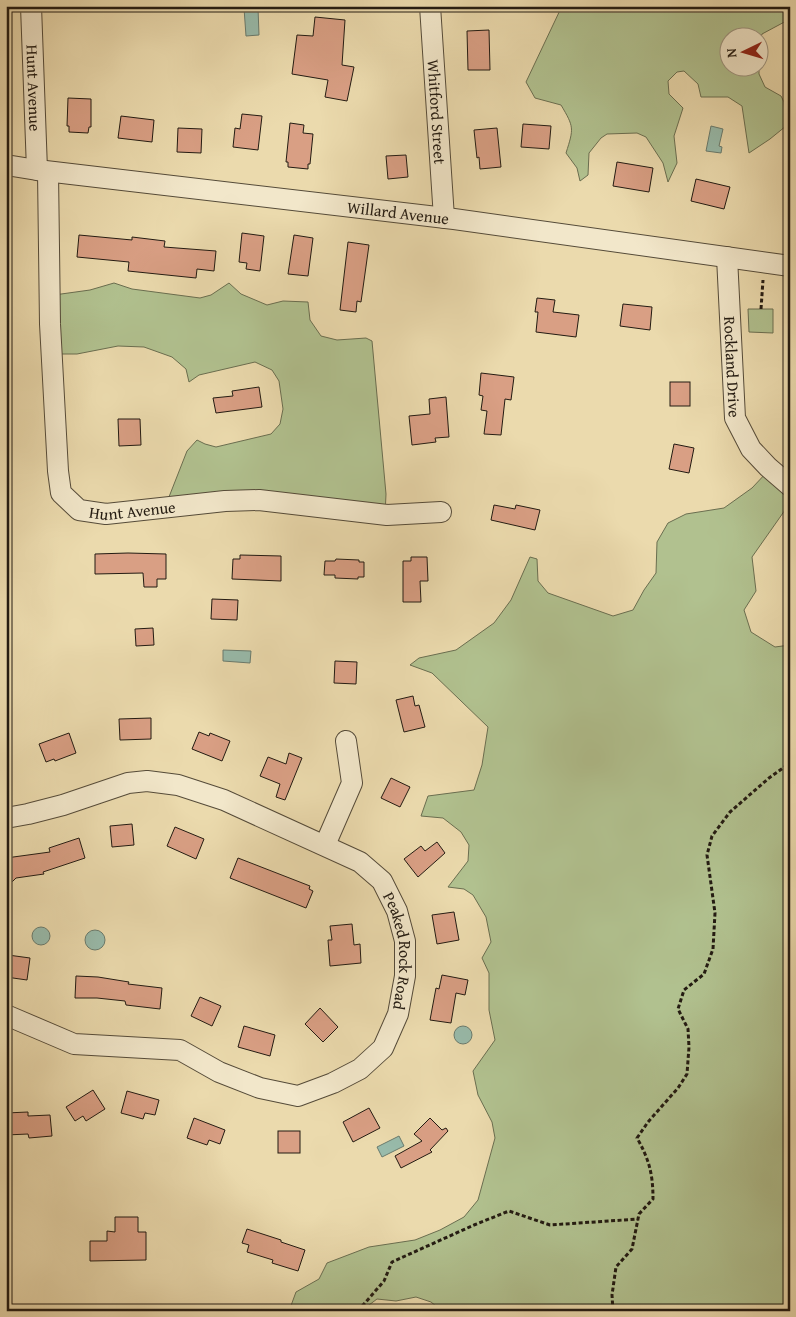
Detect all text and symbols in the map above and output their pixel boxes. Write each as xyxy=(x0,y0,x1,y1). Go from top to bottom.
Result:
north arrow xyxy=(718,28,768,78)
street label: Hunt Avenue xyxy=(20,44,48,132)
text: N xyxy=(721,47,741,59)
street label: Whitford Street xyxy=(422,59,452,165)
street label: Willard Avenue xyxy=(346,195,450,230)
street label: Rockland Drive xyxy=(718,316,747,418)
street label: Hunt Avenue xyxy=(88,494,177,526)
street label: Peaked Rock Road xyxy=(377,888,417,1012)

